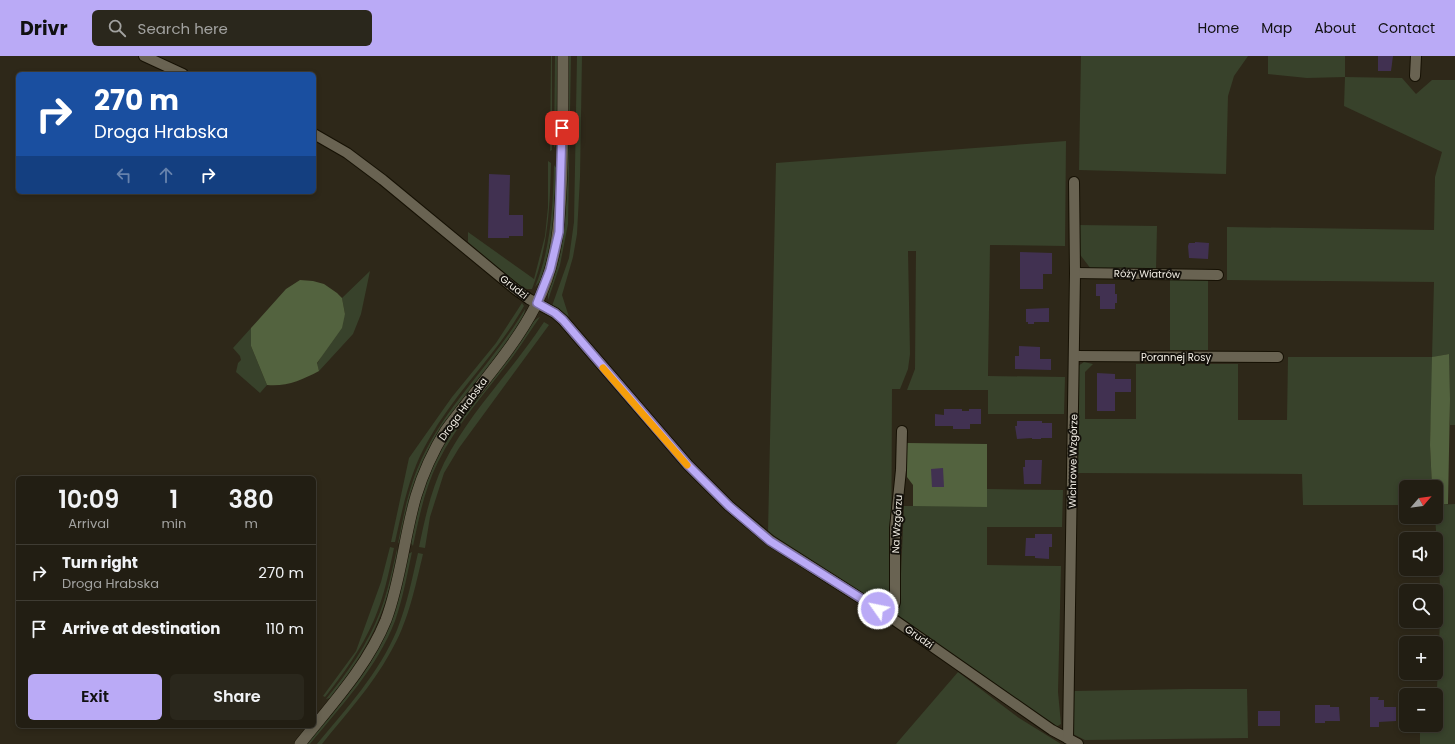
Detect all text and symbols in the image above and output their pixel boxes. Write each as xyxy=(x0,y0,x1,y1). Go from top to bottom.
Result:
search box xyxy=(92,10,372,46)
text: Drivr xyxy=(20,15,68,42)
icon: search xyxy=(106,17,128,39)
text: Search here xyxy=(138,18,228,39)
text: Home xyxy=(1197,18,1239,38)
text: Map xyxy=(1261,18,1292,38)
text: About xyxy=(1314,18,1356,38)
text: Contact xyxy=(1378,18,1435,38)
text: 270 m xyxy=(94,81,179,120)
icon: right xyxy=(28,88,80,140)
pin xyxy=(545,111,579,145)
icon: arrive xyxy=(551,117,573,139)
text: Droga Hrabska xyxy=(94,119,228,144)
icon: left xyxy=(113,164,135,186)
icon: ahead xyxy=(155,164,177,186)
icon: right xyxy=(197,164,219,186)
street label: Róży Wiatrów xyxy=(1114,266,1181,282)
street label: Grudzi xyxy=(497,271,531,303)
street label: Porannej Rosy xyxy=(1141,350,1211,365)
street label: Droga Hrabska xyxy=(435,374,491,444)
street label: Wichrowe Wzgórze xyxy=(1065,414,1081,508)
north arrow xyxy=(1399,480,1443,524)
map controls xyxy=(1399,480,1443,732)
text: 10:09 xyxy=(58,483,119,516)
text: 1 xyxy=(170,483,178,516)
text: 380 xyxy=(228,483,274,516)
street label: Na Wzgórzu xyxy=(888,494,906,554)
text: Arrival xyxy=(68,514,109,533)
text: min xyxy=(161,514,186,533)
text: m xyxy=(244,514,258,533)
button: sound xyxy=(1399,532,1443,576)
text: Turn right xyxy=(62,552,138,573)
icon: right xyxy=(28,562,50,584)
text: 270 m xyxy=(258,562,304,583)
text: Droga Hrabska xyxy=(62,574,159,593)
button: search xyxy=(1399,584,1443,628)
position arrow xyxy=(857,588,899,630)
icon: arrive xyxy=(28,618,50,640)
text: Arrive at destination xyxy=(62,618,220,639)
text: 110 m xyxy=(266,618,304,639)
street label: Grudzi xyxy=(902,622,936,652)
button: + xyxy=(1399,636,1443,680)
button: Exit xyxy=(28,674,162,720)
button: Share xyxy=(170,674,304,720)
button: − xyxy=(1399,688,1443,732)

